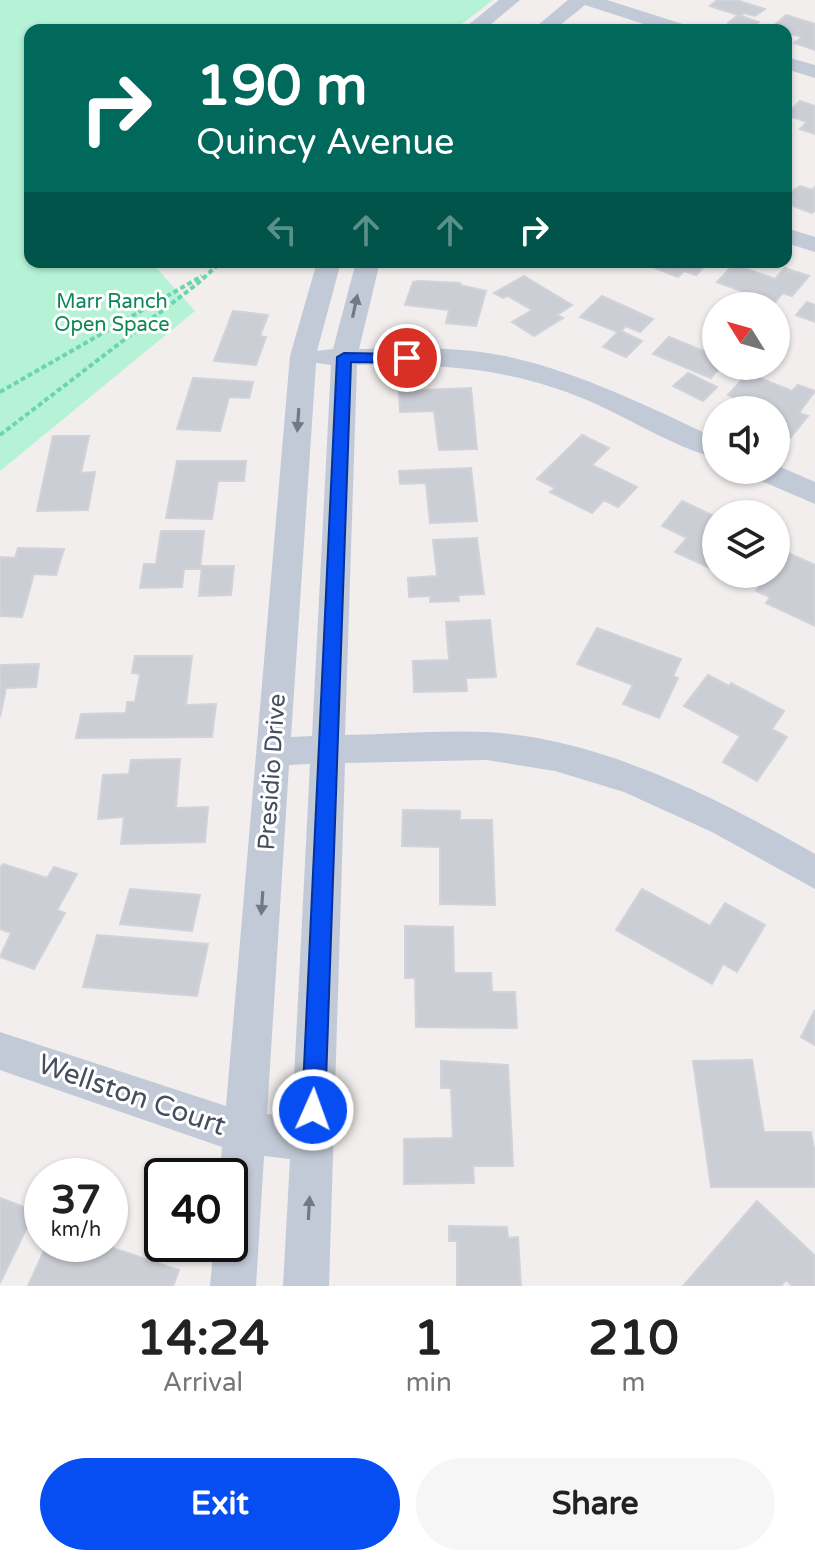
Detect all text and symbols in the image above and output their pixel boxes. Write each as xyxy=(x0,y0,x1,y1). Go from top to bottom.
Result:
text: 190 m xyxy=(196,53,367,120)
icon: right xyxy=(64,56,168,160)
text: Quincy Avenue xyxy=(196,121,454,164)
icon: left xyxy=(260,208,304,252)
icon: ahead xyxy=(344,208,388,252)
icon: ahead xyxy=(428,208,472,252)
icon: right xyxy=(512,208,556,252)
park label: Marr Ranch Open Space xyxy=(54,290,170,337)
north arrow xyxy=(702,292,790,380)
map controls xyxy=(702,292,790,588)
one-way arrow xyxy=(349,293,362,318)
pin xyxy=(373,324,441,392)
icon: arrive xyxy=(385,336,429,380)
button: sound xyxy=(702,396,790,484)
one-way arrow xyxy=(291,408,304,433)
button: layers xyxy=(702,500,790,588)
street label: Presidio Drive xyxy=(252,693,292,851)
one-way arrow xyxy=(255,891,268,916)
street label: Wellston Court xyxy=(34,1047,231,1143)
position arrow xyxy=(271,1068,355,1152)
speed limit sign: 40 xyxy=(144,1158,248,1262)
text: 37 xyxy=(51,1176,101,1224)
one-way arrow xyxy=(303,1195,316,1220)
text: km/h xyxy=(51,1218,101,1242)
text: 14:24 xyxy=(136,1310,269,1368)
text: 1 xyxy=(414,1310,444,1368)
text: 210 xyxy=(588,1310,679,1368)
text: Arrival xyxy=(163,1367,243,1398)
text: min xyxy=(406,1367,452,1398)
text: m xyxy=(622,1367,645,1398)
button: Exit xyxy=(40,1458,400,1550)
button: Share xyxy=(416,1458,775,1550)

